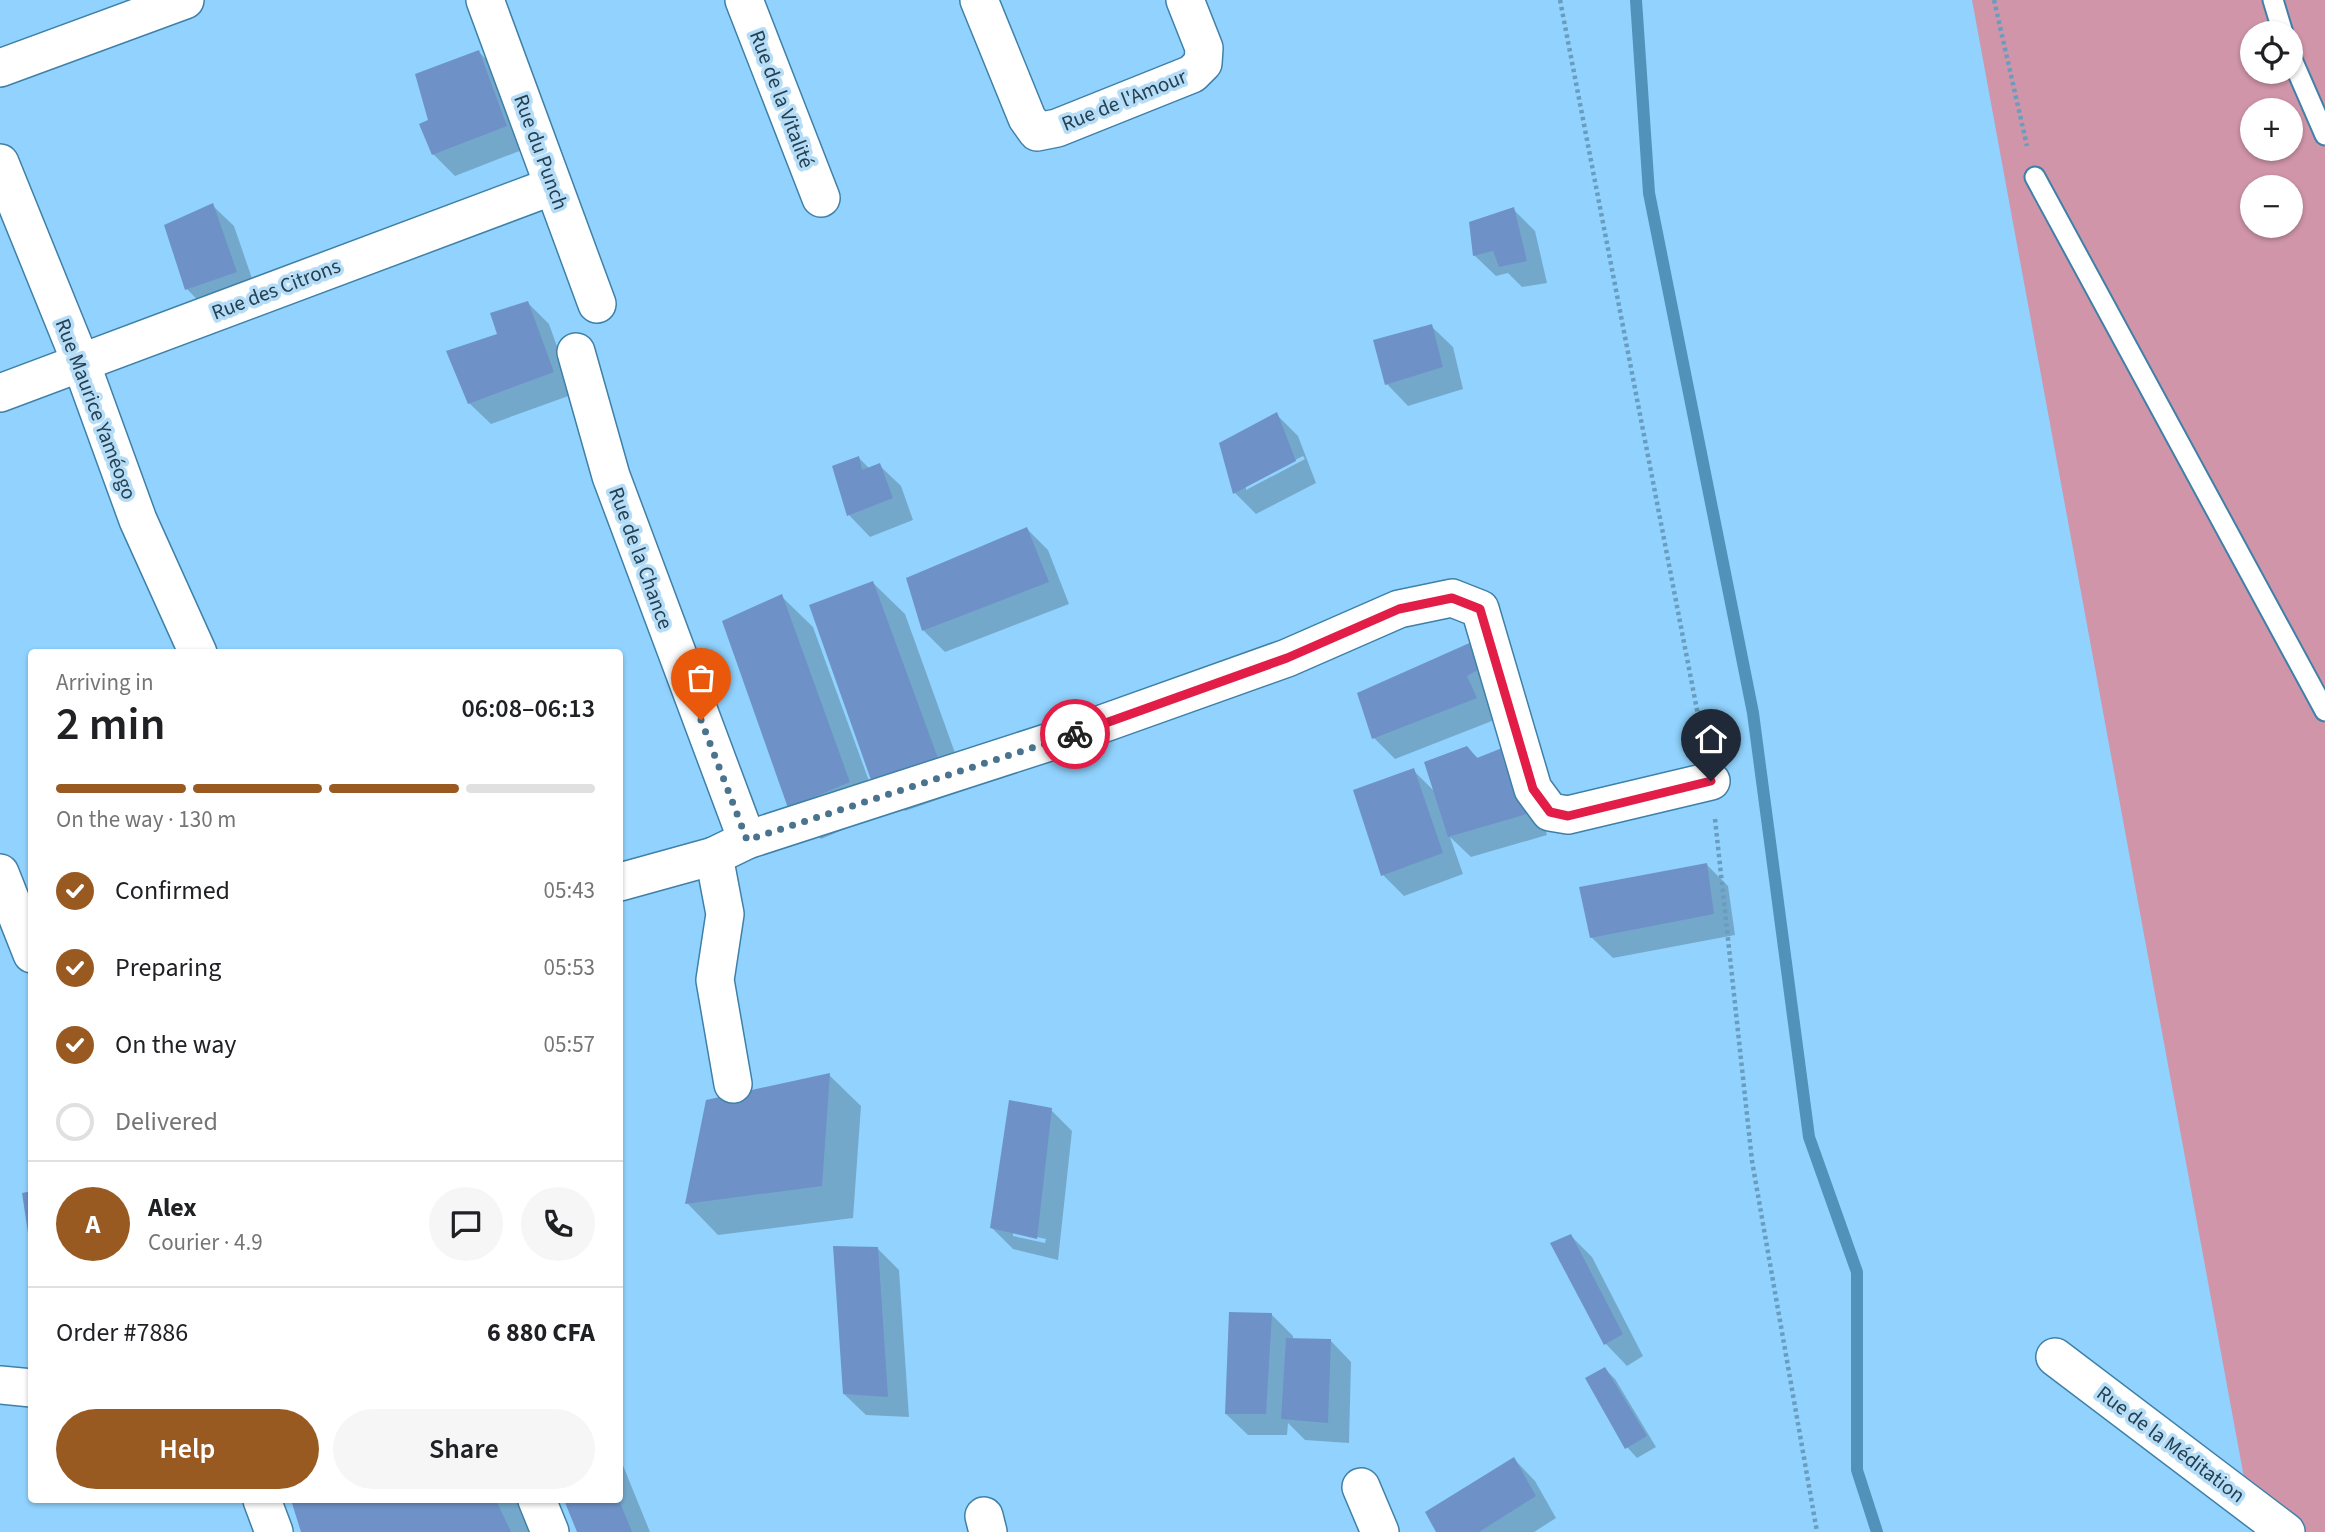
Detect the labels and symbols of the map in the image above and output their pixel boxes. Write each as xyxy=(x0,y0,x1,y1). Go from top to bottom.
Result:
street label: Rue de la Vitalité xyxy=(742,26,822,172)
street label: Rue de l'Amour xyxy=(1057,61,1192,139)
street label: Rue du Punch xyxy=(506,90,576,214)
street label: Rue des Citrons xyxy=(207,251,345,327)
street label: Rue Maurice Yaméogo xyxy=(48,314,144,504)
street label: Rue de la Chance xyxy=(601,483,681,633)
pin xyxy=(671,648,731,720)
courier xyxy=(1040,699,1110,769)
pin xyxy=(1681,709,1741,781)
street label: Rue de la Méditation xyxy=(2091,1378,2251,1510)

